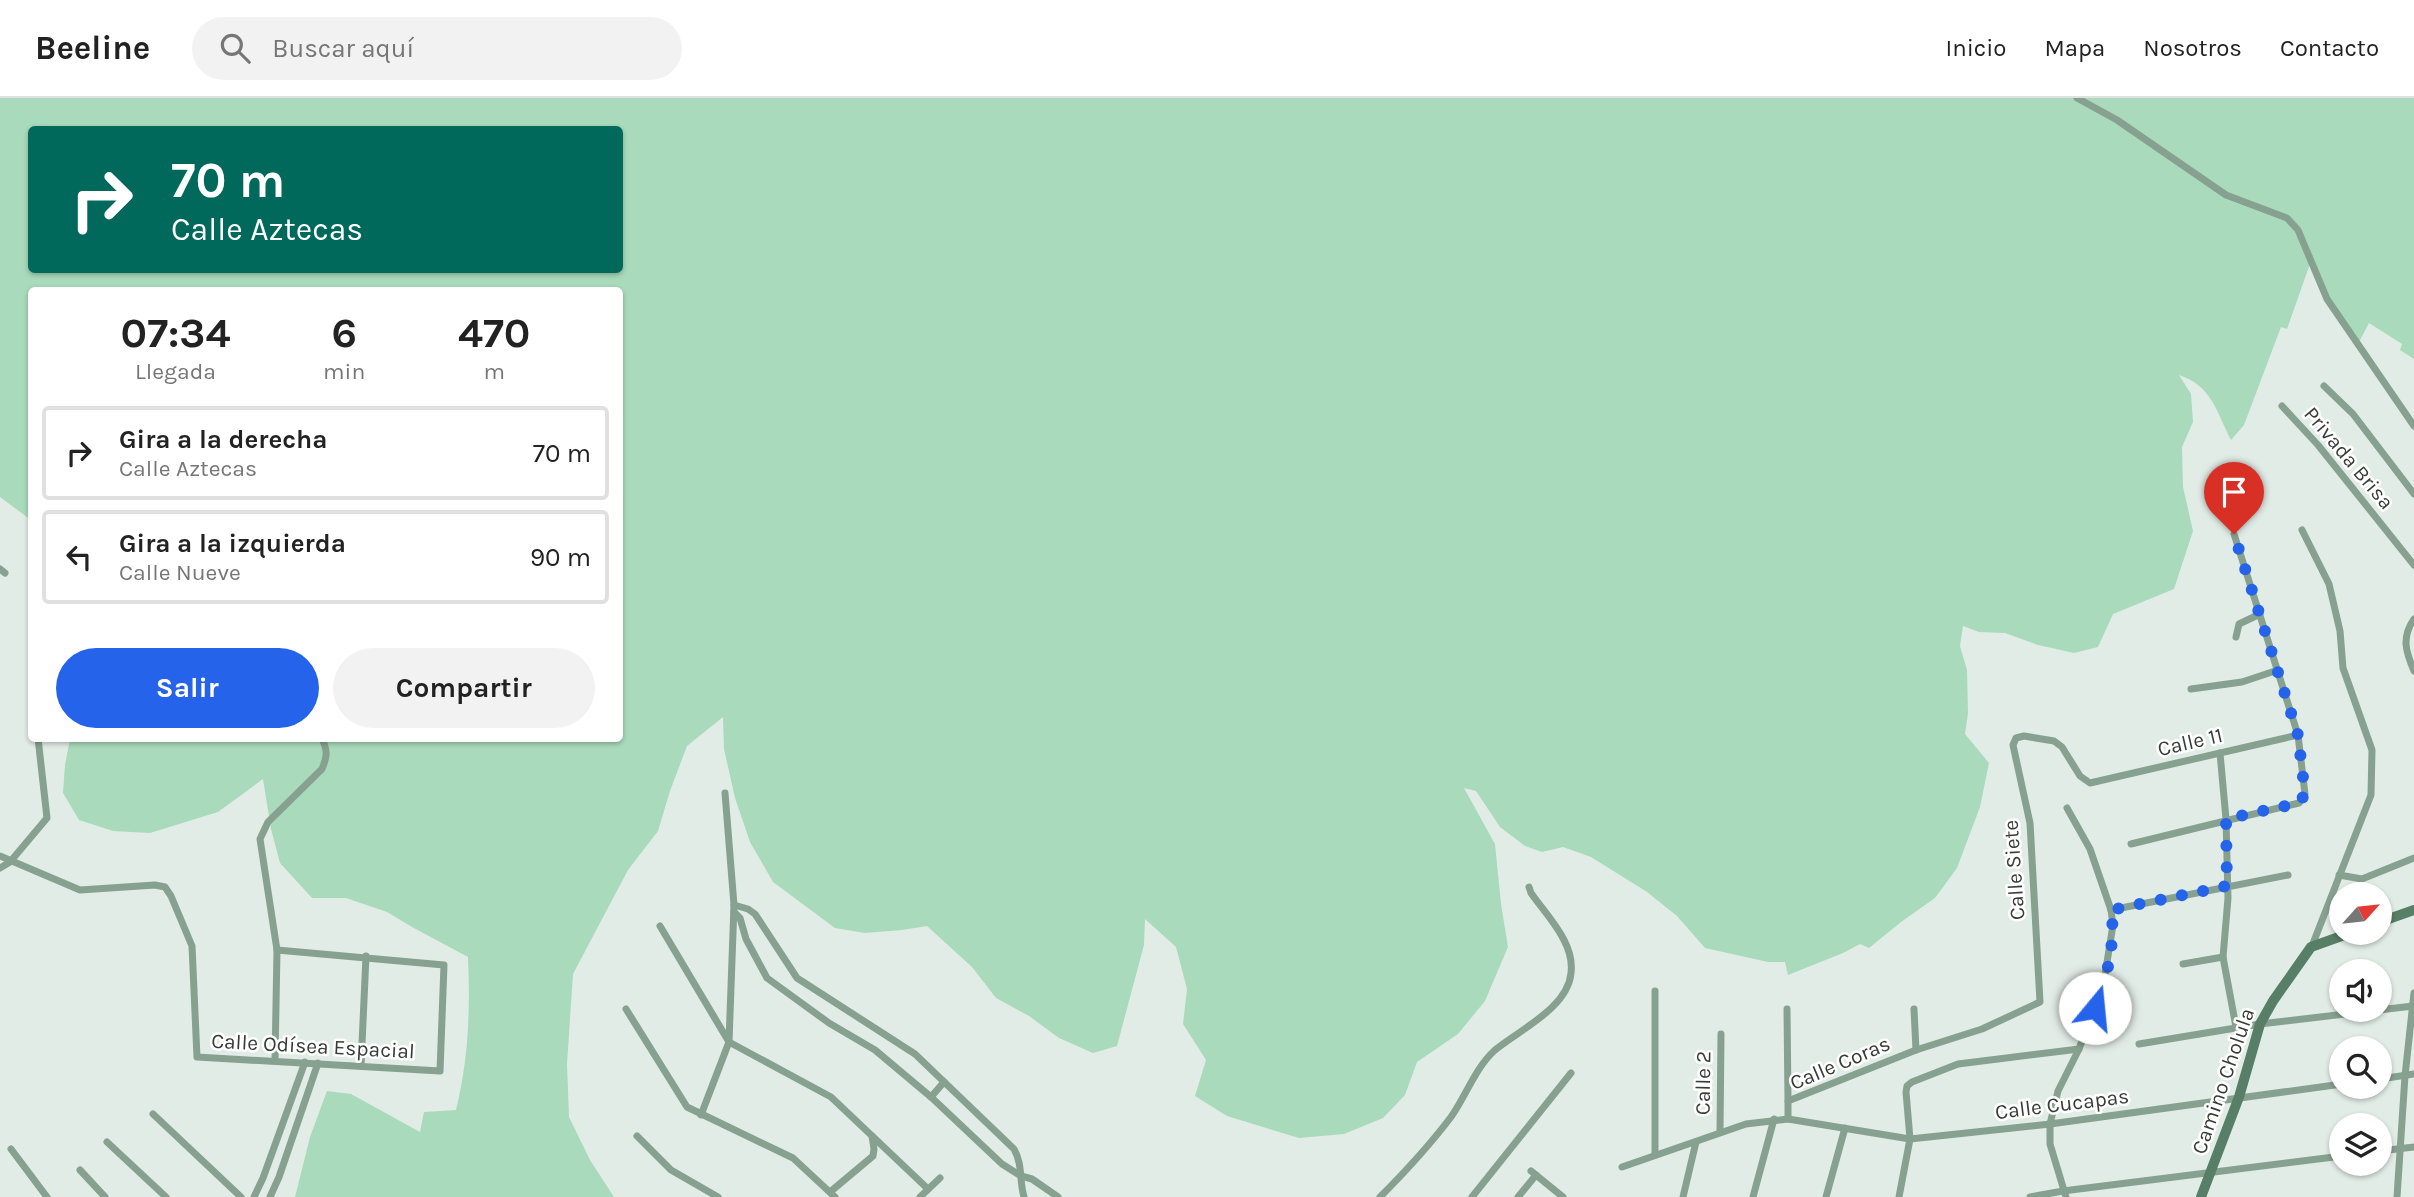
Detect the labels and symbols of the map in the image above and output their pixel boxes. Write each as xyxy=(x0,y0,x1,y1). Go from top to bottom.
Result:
street label: Privada Brisa xyxy=(2299,402,2399,514)
pin xyxy=(2204,462,2264,534)
street label: Calle 11 xyxy=(2155,723,2225,761)
street label: Calle Siete xyxy=(1999,819,2029,921)
north arrow xyxy=(2329,882,2392,945)
position arrow xyxy=(2058,971,2132,1045)
street label: Camino Cholula xyxy=(2187,1005,2259,1157)
street label: Calle Odísea Espacial xyxy=(211,1029,415,1063)
street label: Calle Coras xyxy=(1786,1031,1894,1095)
street label: Calle 2 xyxy=(1690,1051,1716,1115)
street label: Calle Cucapas xyxy=(1994,1084,2130,1124)

